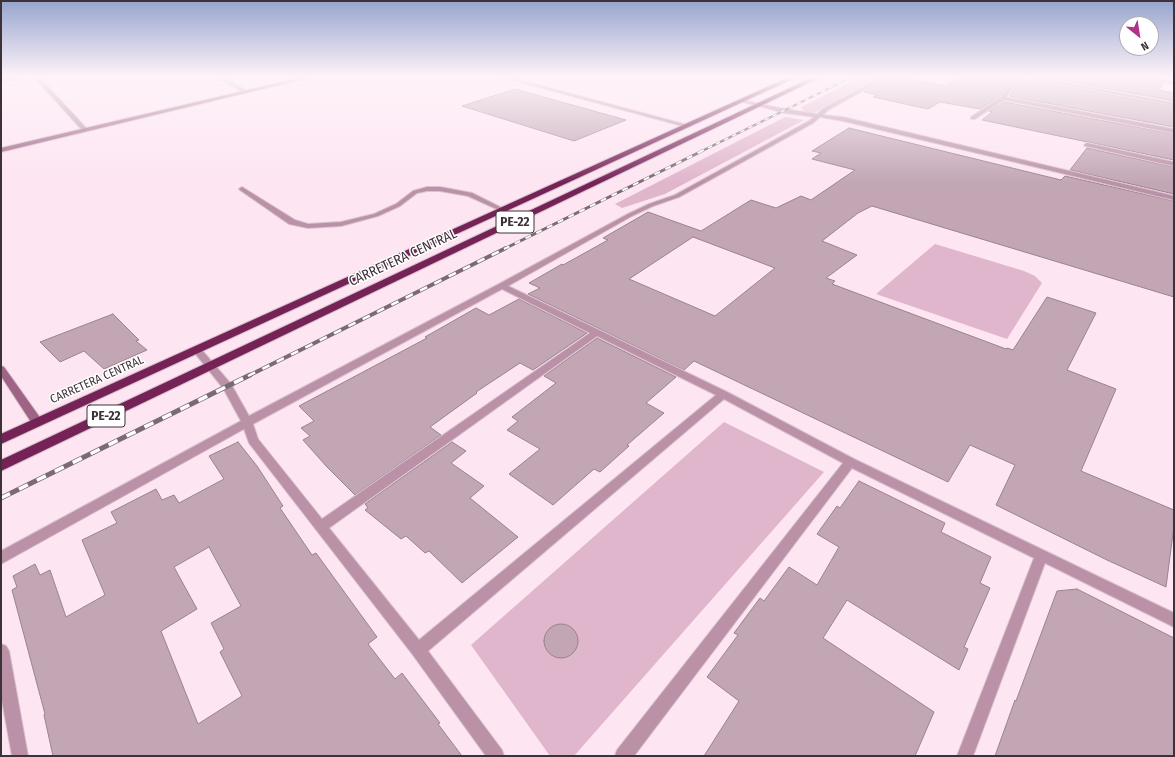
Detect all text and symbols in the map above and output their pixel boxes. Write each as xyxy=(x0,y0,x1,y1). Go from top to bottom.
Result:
north arrow xyxy=(1119,16,1159,56)
text: N xyxy=(1139,39,1151,53)
road number: PE-22 xyxy=(496,211,534,233)
street label: CARRETERA CENTRAL xyxy=(346,226,460,290)
street label: CARRETERA CENTRAL xyxy=(48,353,146,407)
road number: PE-22 xyxy=(87,405,125,427)

